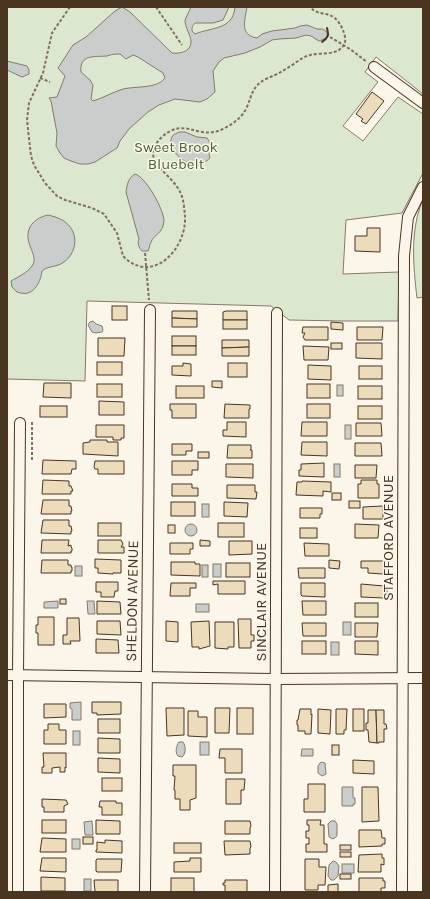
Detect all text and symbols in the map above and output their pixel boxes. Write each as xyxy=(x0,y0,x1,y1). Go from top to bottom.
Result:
park label: Sweet Brook Bluebelt xyxy=(134,138,218,173)
street label: STAFFORD AVENUE xyxy=(379,475,397,601)
street label: SHELDON AVENUE xyxy=(122,540,142,662)
street label: SINCLAIR AVENUE xyxy=(252,543,270,661)

